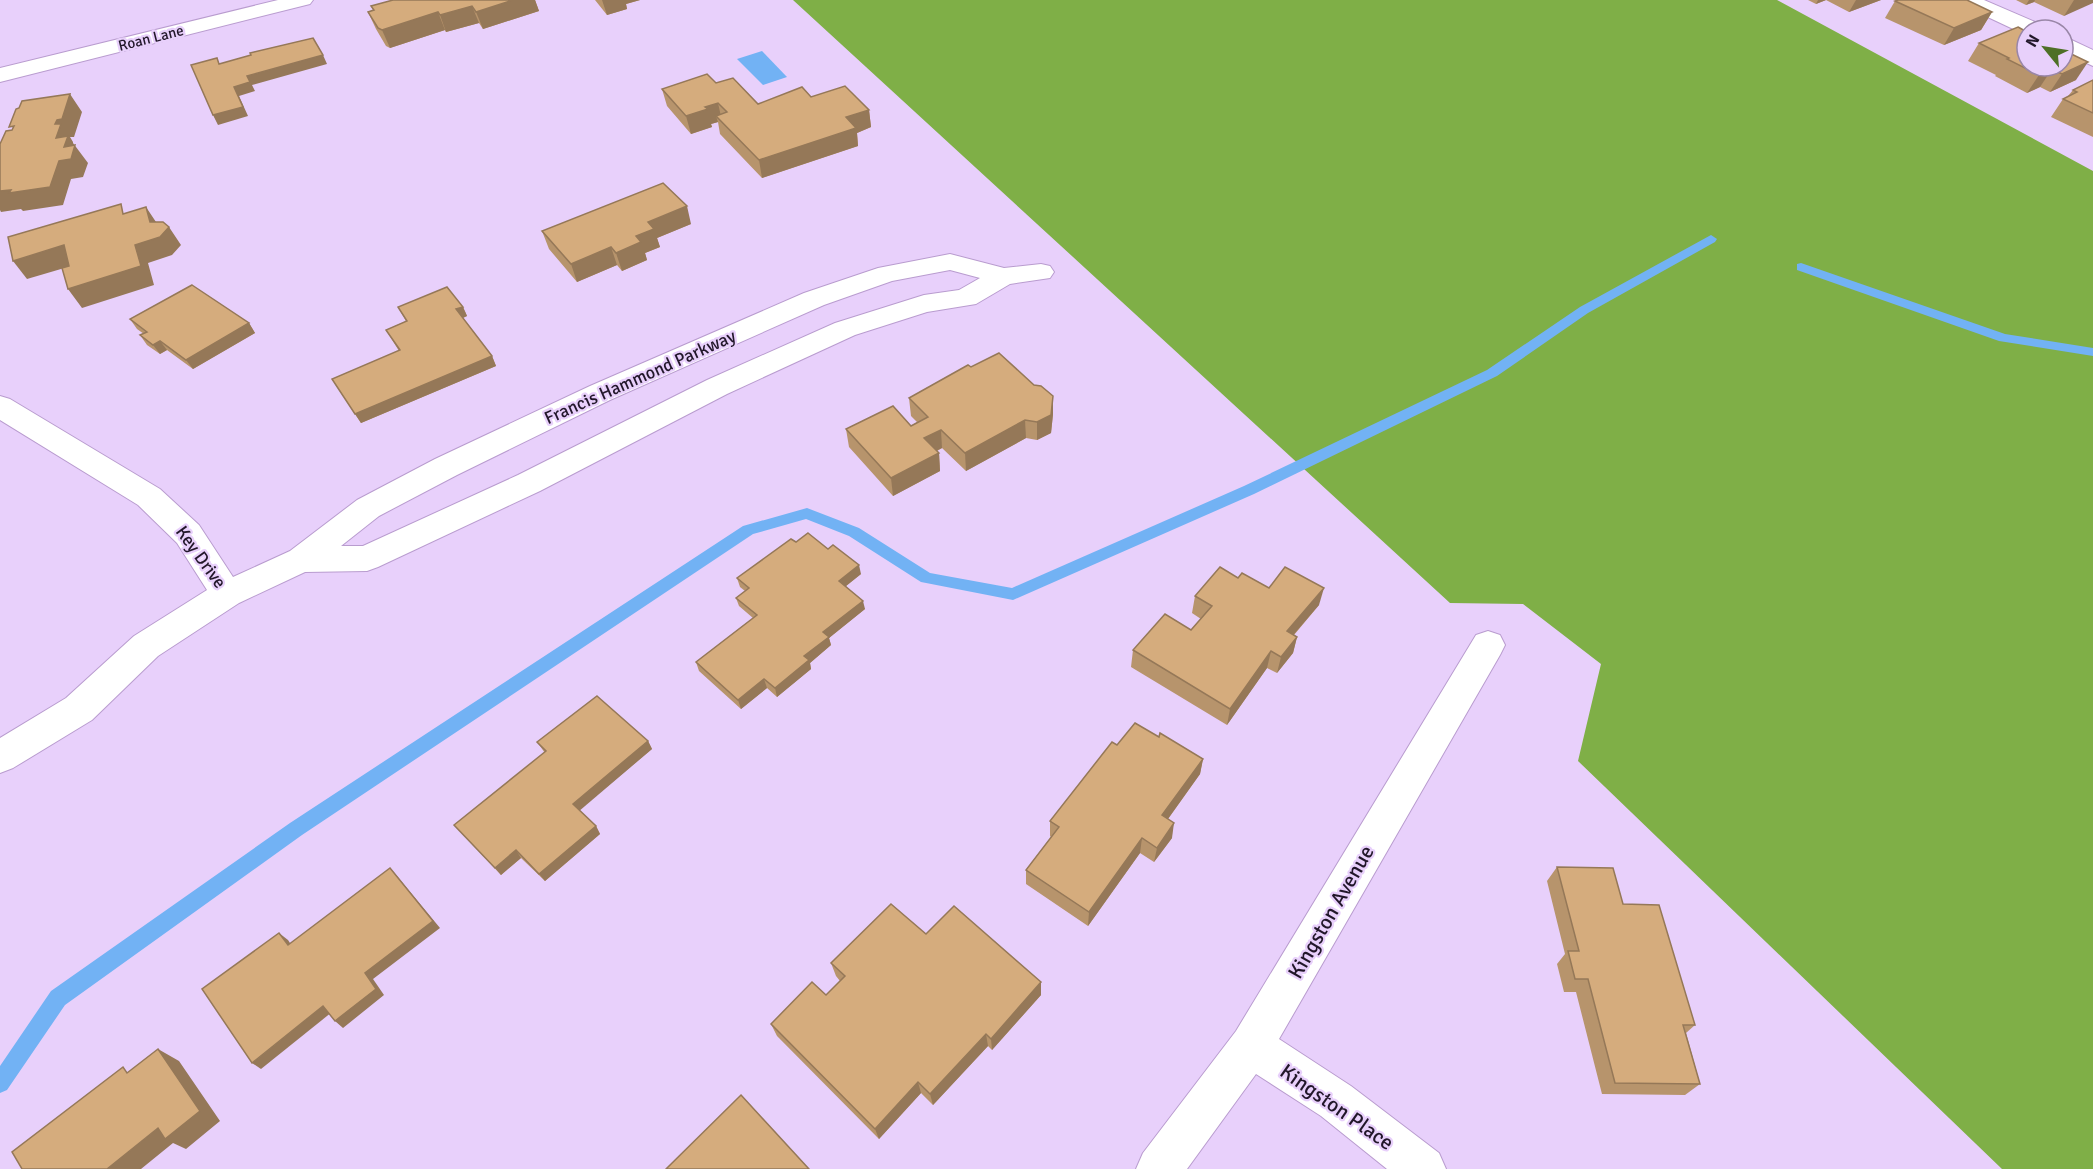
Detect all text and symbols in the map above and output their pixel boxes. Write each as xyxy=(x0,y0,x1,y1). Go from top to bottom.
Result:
north arrow xyxy=(2015,18,2075,78)
street label: Roan Lane xyxy=(116,21,186,55)
text: N xyxy=(2021,31,2044,51)
street label: Francis Hammond Parkway xyxy=(541,325,740,429)
street label: Key Drive xyxy=(171,521,231,593)
street label: Kingston Avenue xyxy=(1282,841,1380,983)
street label: Kingston Place xyxy=(1275,1058,1399,1156)

